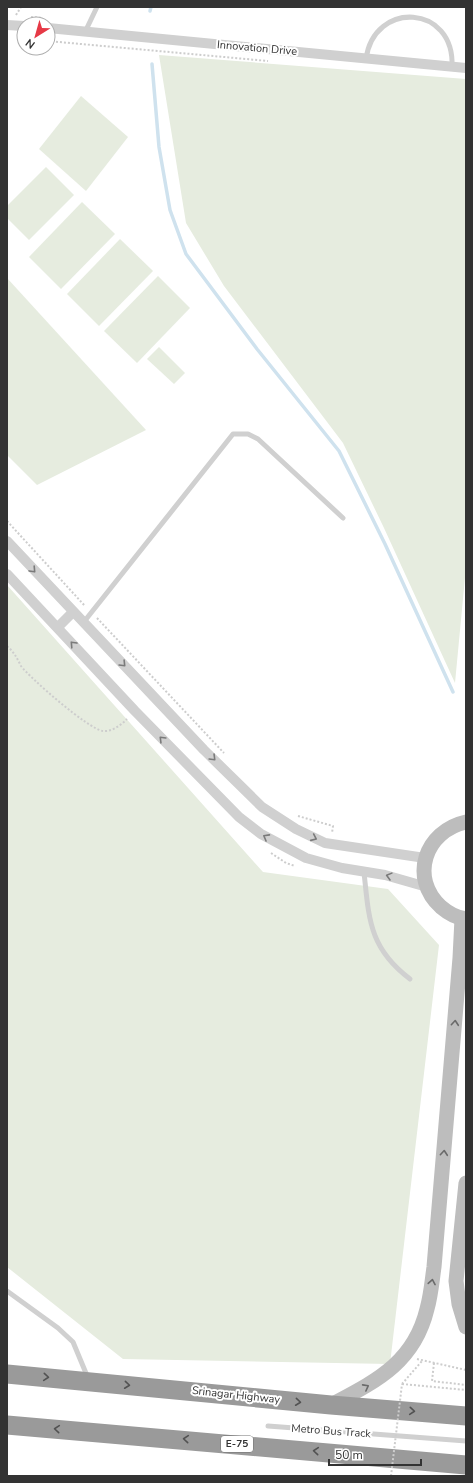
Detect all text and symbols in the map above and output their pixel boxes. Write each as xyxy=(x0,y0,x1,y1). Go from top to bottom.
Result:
north arrow xyxy=(16,16,56,56)
text: N xyxy=(22,35,38,52)
street label: Innovation Drive xyxy=(216,37,298,59)
one-way arrow xyxy=(29,565,36,573)
one-way arrow xyxy=(70,641,78,649)
one-way arrow xyxy=(118,659,125,667)
one-way arrow xyxy=(159,736,167,744)
one-way arrow xyxy=(208,753,216,761)
one-way arrow xyxy=(310,833,317,841)
one-way arrow xyxy=(263,835,271,842)
one-way arrow xyxy=(386,873,392,881)
one-way arrow xyxy=(450,1020,459,1026)
one-way arrow xyxy=(439,1150,448,1156)
one-way arrow xyxy=(427,1279,436,1285)
one-way arrow xyxy=(43,1372,49,1381)
one-way arrow xyxy=(124,1380,130,1389)
street label: Srinagar Highway xyxy=(191,1383,281,1407)
one-way arrow xyxy=(361,1384,369,1391)
one-way arrow xyxy=(295,1397,301,1406)
one-way arrow xyxy=(409,1407,415,1416)
street label: Metro Bus Track xyxy=(291,1421,372,1441)
one-way arrow xyxy=(54,1424,60,1433)
one-way arrow xyxy=(183,1435,189,1444)
road number: E-75 xyxy=(221,1436,253,1452)
scale bar xyxy=(329,1441,421,1467)
one-way arrow xyxy=(313,1447,319,1456)
text: 50 m xyxy=(335,1447,363,1463)

